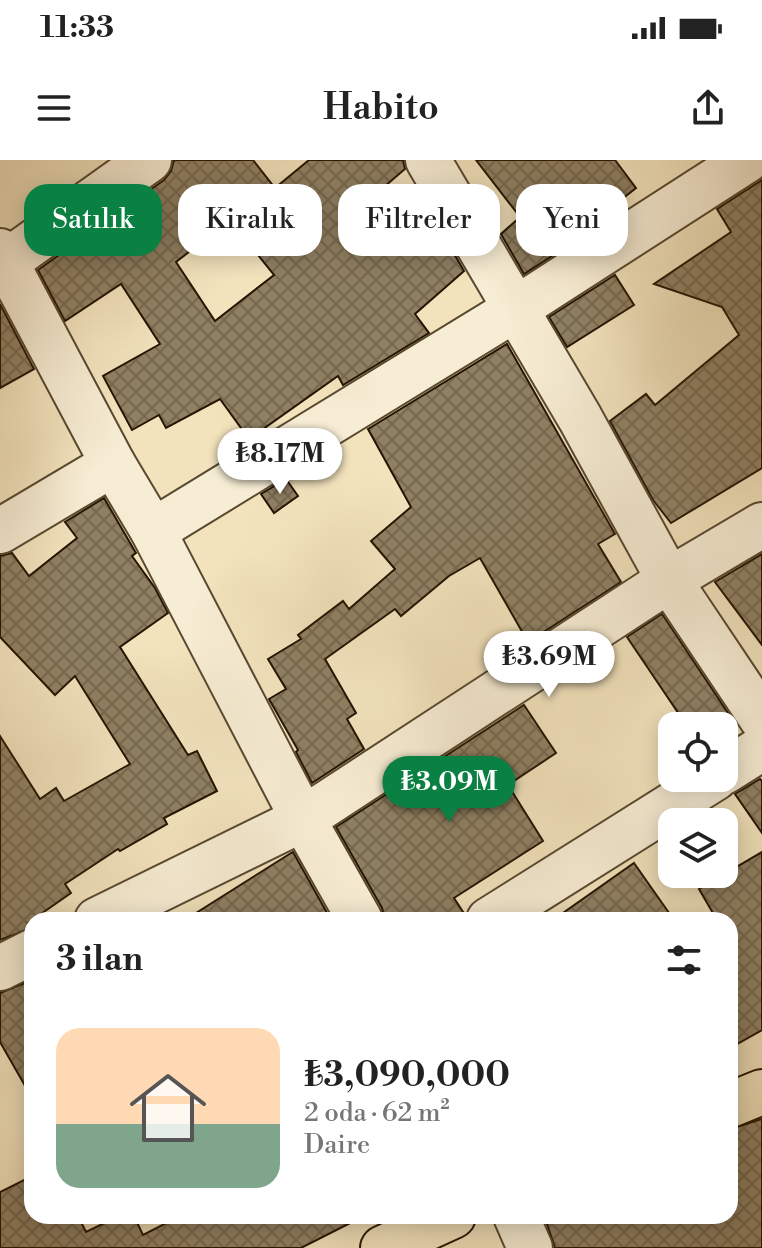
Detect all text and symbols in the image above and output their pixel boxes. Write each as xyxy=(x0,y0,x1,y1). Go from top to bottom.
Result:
text: 11:33 xyxy=(40,9,114,47)
icon: menu xyxy=(32,86,76,130)
text: Habito xyxy=(323,86,439,131)
icon: share xyxy=(686,86,730,130)
chip: Satılık xyxy=(24,184,162,256)
chip: Kiralık xyxy=(178,184,322,256)
chip: Filtreler xyxy=(338,184,500,256)
chip: Yeni xyxy=(516,184,628,256)
pin: ₺8.17M xyxy=(215,428,345,496)
text: ₺8.17M xyxy=(235,438,325,470)
pin: ₺3.69M xyxy=(484,631,614,699)
text: ₺3.69M xyxy=(502,641,596,673)
map controls xyxy=(658,712,738,888)
button: locate xyxy=(658,712,738,792)
pin: ₺3.09M xyxy=(384,756,514,824)
text: ₺3.09M xyxy=(400,766,498,798)
button: layers xyxy=(658,808,738,888)
icon: filters xyxy=(662,938,706,982)
text: 3 ilan xyxy=(56,939,143,981)
text: ₺3,090,000 xyxy=(304,1055,510,1097)
icon: home xyxy=(120,1060,216,1156)
text: 2 oda · 62 m² xyxy=(304,1097,450,1129)
text: Daire xyxy=(304,1129,370,1161)

